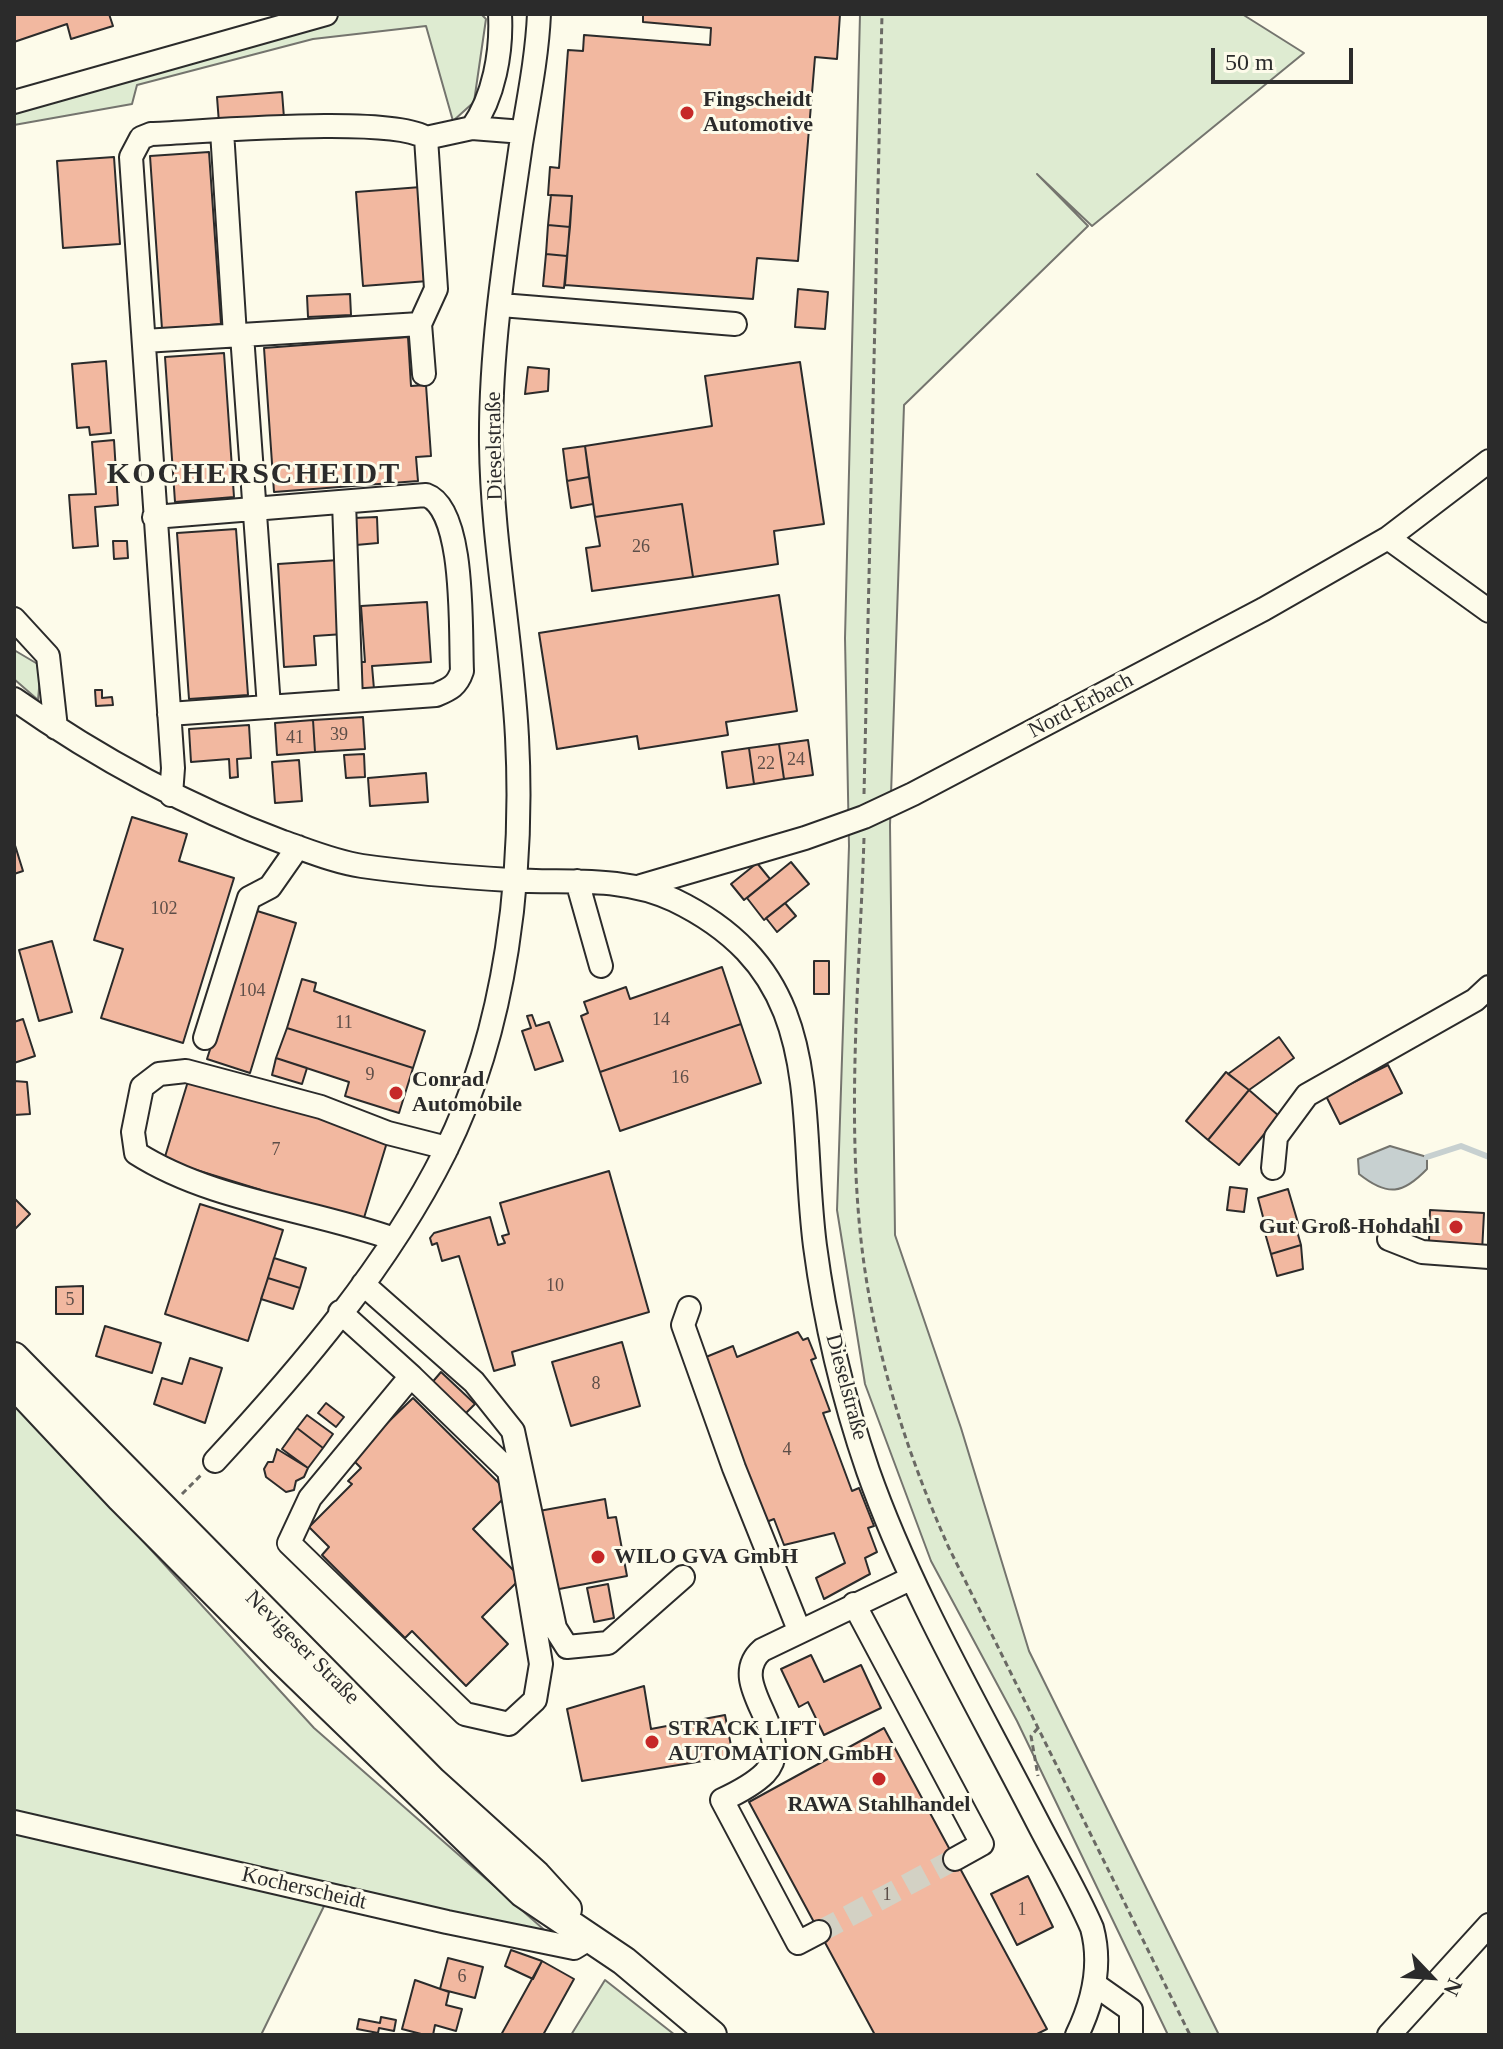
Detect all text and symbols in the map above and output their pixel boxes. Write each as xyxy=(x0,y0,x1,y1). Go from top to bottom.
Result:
scale bar xyxy=(1215,32,1357,82)
text: 50 m xyxy=(1225,49,1274,75)
place label: Fingscheidt Automotive xyxy=(703,87,813,138)
marker: Fingscheidt Automotive xyxy=(678,104,696,122)
street label: Dieselstraße xyxy=(481,391,509,501)
district label: KOCHERSCHEIDT xyxy=(107,457,401,493)
house number: 26 xyxy=(632,536,650,558)
street label: Nord-Erbach xyxy=(1024,667,1138,745)
house number: 39 xyxy=(330,724,348,746)
house number: 41 xyxy=(286,727,304,749)
house number: 24 xyxy=(787,749,805,771)
house number: 22 xyxy=(757,753,775,775)
house number: 102 xyxy=(150,898,178,920)
house number: 104 xyxy=(238,980,266,1002)
house number: 14 xyxy=(652,1009,670,1031)
house number: 11 xyxy=(335,1012,353,1034)
house number: 9 xyxy=(366,1064,374,1086)
place label: Conrad Automobile xyxy=(412,1067,522,1118)
house number: 16 xyxy=(671,1067,689,1089)
marker: Conrad Automobile xyxy=(387,1084,405,1102)
house number: 7 xyxy=(272,1139,280,1161)
place label: Gut Groß-Hohdahl xyxy=(1259,1214,1440,1240)
marker: Gut Groß-Hohdahl xyxy=(1447,1218,1465,1236)
house number: 10 xyxy=(546,1275,564,1297)
house number: 5 xyxy=(66,1289,74,1311)
street label: Dieselstraße xyxy=(819,1331,873,1443)
house number: 8 xyxy=(592,1373,600,1395)
house number: 4 xyxy=(782,1439,792,1461)
place label: WILO GVA GmbH xyxy=(614,1544,798,1570)
marker: WILO GVA GmbH xyxy=(589,1548,607,1566)
street label: Nevigeser Straße xyxy=(239,1585,365,1711)
place label: STRACK LIFT AUTOMATION GmbH xyxy=(668,1716,893,1768)
marker: STRACK LIFT AUTOMATION GmbH xyxy=(643,1733,661,1751)
marker: RAWA Stahlhandel xyxy=(870,1770,888,1788)
place label: RAWA Stahlhandel xyxy=(788,1792,970,1818)
street label: Kocherscheidt xyxy=(239,1862,369,1916)
house number: 1 xyxy=(882,1884,892,1906)
house number: 1 xyxy=(1018,1899,1026,1921)
north arrow xyxy=(1391,1937,1471,2017)
house number: 6 xyxy=(458,1966,466,1988)
text: N xyxy=(1439,1975,1468,2000)

